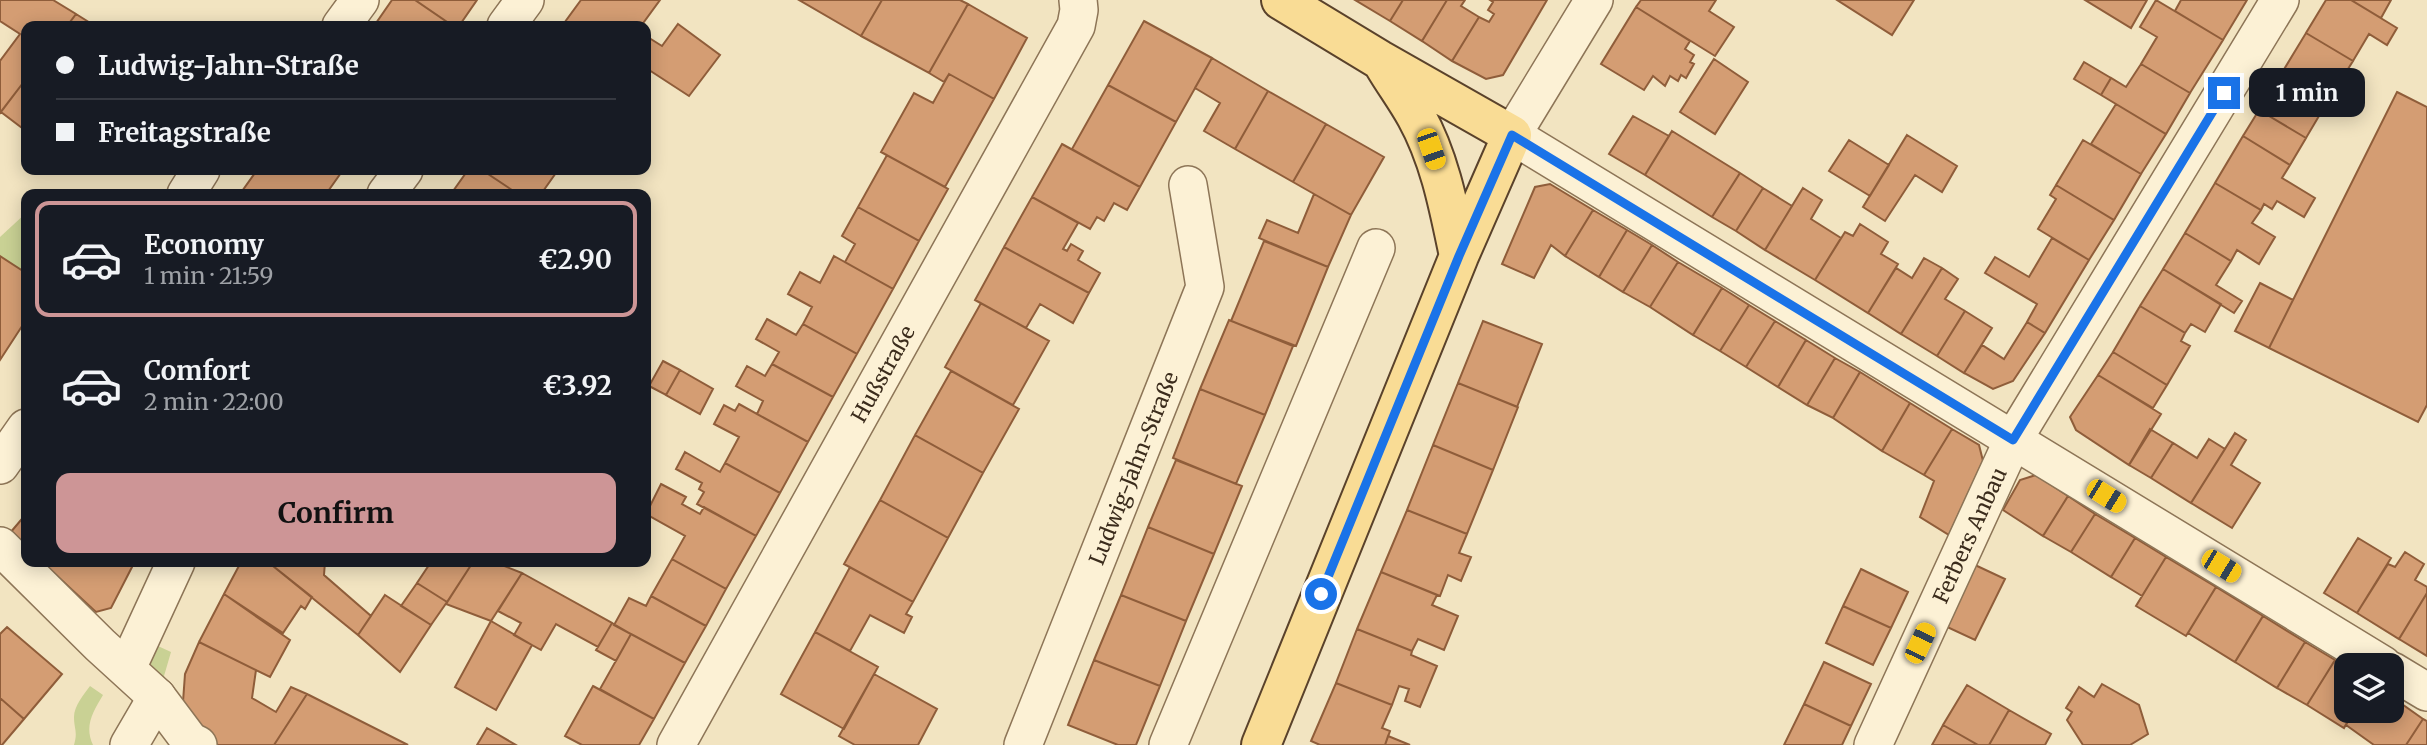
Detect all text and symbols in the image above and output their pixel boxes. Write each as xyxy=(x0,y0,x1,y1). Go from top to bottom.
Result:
text: Ludwig-Jahn-Straße xyxy=(98,49,359,82)
callout: 1 min xyxy=(2248,68,2364,118)
route end xyxy=(2208,77,2240,109)
text: 1 min xyxy=(2276,78,2338,107)
text: Freitagstraße xyxy=(98,116,271,149)
car xyxy=(1415,126,1448,172)
icon: car xyxy=(60,228,123,291)
text: Economy xyxy=(144,228,264,261)
text: €2.90 xyxy=(538,243,612,276)
text: 1 min · 21:59 xyxy=(144,261,273,290)
street label: Hußstraße xyxy=(845,320,920,427)
icon: car xyxy=(60,354,123,417)
text: Comfort xyxy=(144,354,250,387)
street label: Ludwig-Jahn-Straße xyxy=(1083,367,1184,569)
text: €3.92 xyxy=(542,369,612,402)
text: 2 min · 22:00 xyxy=(144,387,284,416)
street label: Ferbers Anbau xyxy=(1927,463,2012,607)
button: Confirm xyxy=(56,473,616,553)
car xyxy=(2083,476,2130,516)
car xyxy=(2198,546,2245,586)
route start xyxy=(1305,578,1337,610)
car xyxy=(1902,620,1939,666)
map controls xyxy=(2334,653,2404,723)
button: layers xyxy=(2334,653,2404,723)

